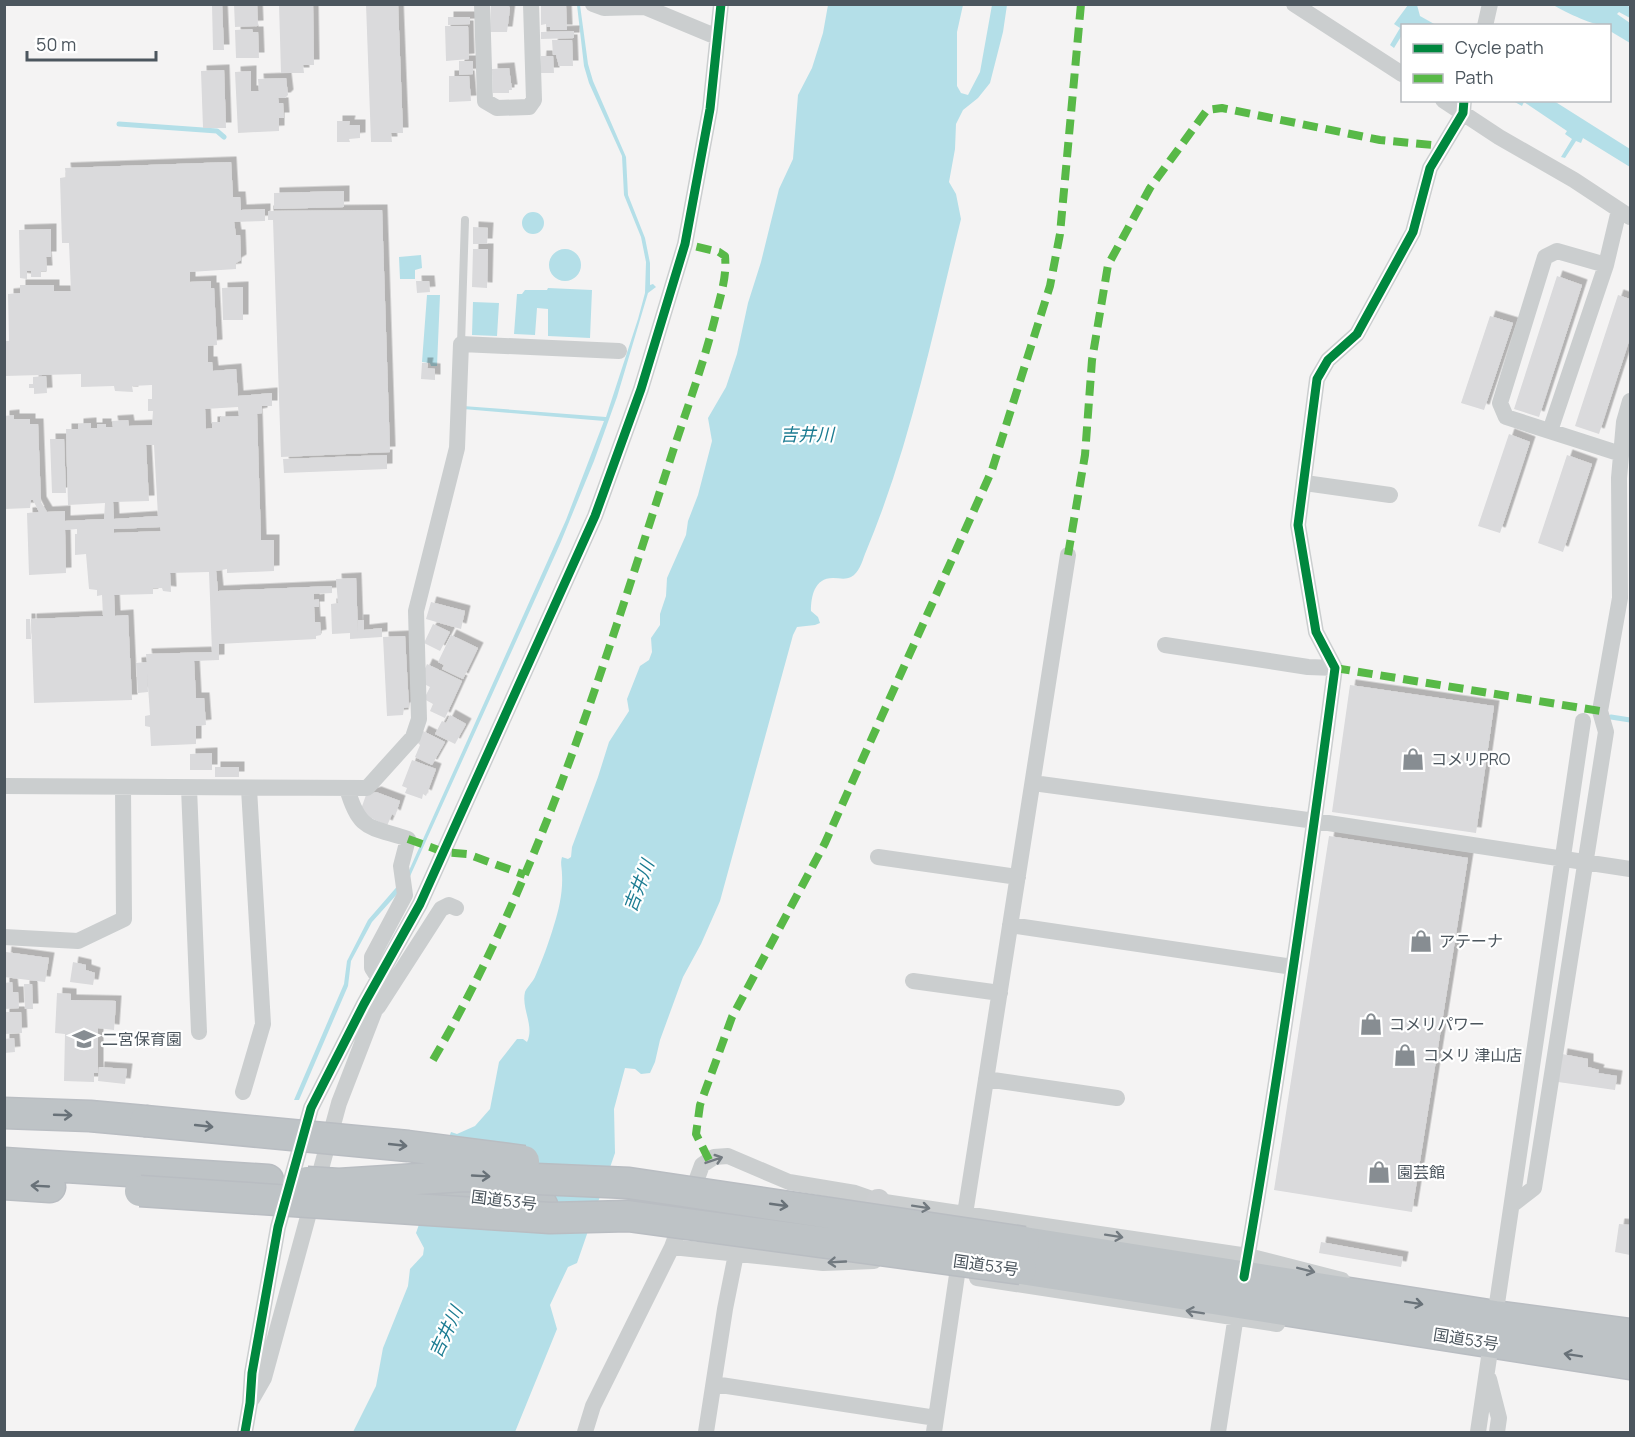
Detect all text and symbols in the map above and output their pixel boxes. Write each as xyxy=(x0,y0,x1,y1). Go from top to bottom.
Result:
scale bar xyxy=(27,24,156,62)
legend xyxy=(1401,24,1611,102)
text: 50 m xyxy=(36,32,76,56)
text: Cycle path xyxy=(1455,35,1544,59)
text: Path xyxy=(1455,65,1493,89)
water label: 吉井川 xyxy=(780,422,836,446)
shop icon: コメリPRO xyxy=(1400,746,1426,772)
place label: コメリPRO xyxy=(1431,748,1511,770)
water label: 吉井川 xyxy=(617,854,660,915)
shop icon: アテーナ xyxy=(1408,928,1434,954)
place label: アテーナ xyxy=(1439,930,1503,952)
shop icon: コメリパワー xyxy=(1358,1011,1384,1037)
place label: コメリパワー xyxy=(1389,1013,1485,1035)
school or university icon: 二宮保育園 xyxy=(71,1026,97,1052)
place label: 二宮保育園 xyxy=(102,1028,182,1050)
shop icon: コメリ 津山店 xyxy=(1392,1042,1418,1068)
place label: コメリ 津山店 xyxy=(1423,1044,1522,1066)
one-way arrow xyxy=(52,1109,72,1120)
one-way arrow xyxy=(193,1121,213,1132)
one-way arrow xyxy=(387,1140,407,1151)
one-way arrow xyxy=(704,1154,723,1165)
shop icon: 園芸館 xyxy=(1366,1159,1392,1185)
place label: 園芸館 xyxy=(1397,1161,1445,1183)
one-way arrow xyxy=(471,1171,491,1182)
one-way arrow xyxy=(30,1181,50,1192)
street label: 国道53号 xyxy=(470,1185,538,1215)
one-way arrow xyxy=(769,1200,789,1211)
one-way arrow xyxy=(911,1202,930,1213)
one-way arrow xyxy=(1104,1230,1123,1241)
street label: 国道53号 xyxy=(952,1250,1020,1280)
one-way arrow xyxy=(827,1257,847,1268)
one-way arrow xyxy=(1296,1264,1315,1276)
one-way arrow xyxy=(1404,1298,1423,1309)
water label: 吉井川 xyxy=(423,1300,468,1361)
one-way arrow xyxy=(1186,1306,1206,1317)
street label: 国道53号 xyxy=(1432,1323,1500,1355)
one-way arrow xyxy=(1563,1350,1583,1361)

